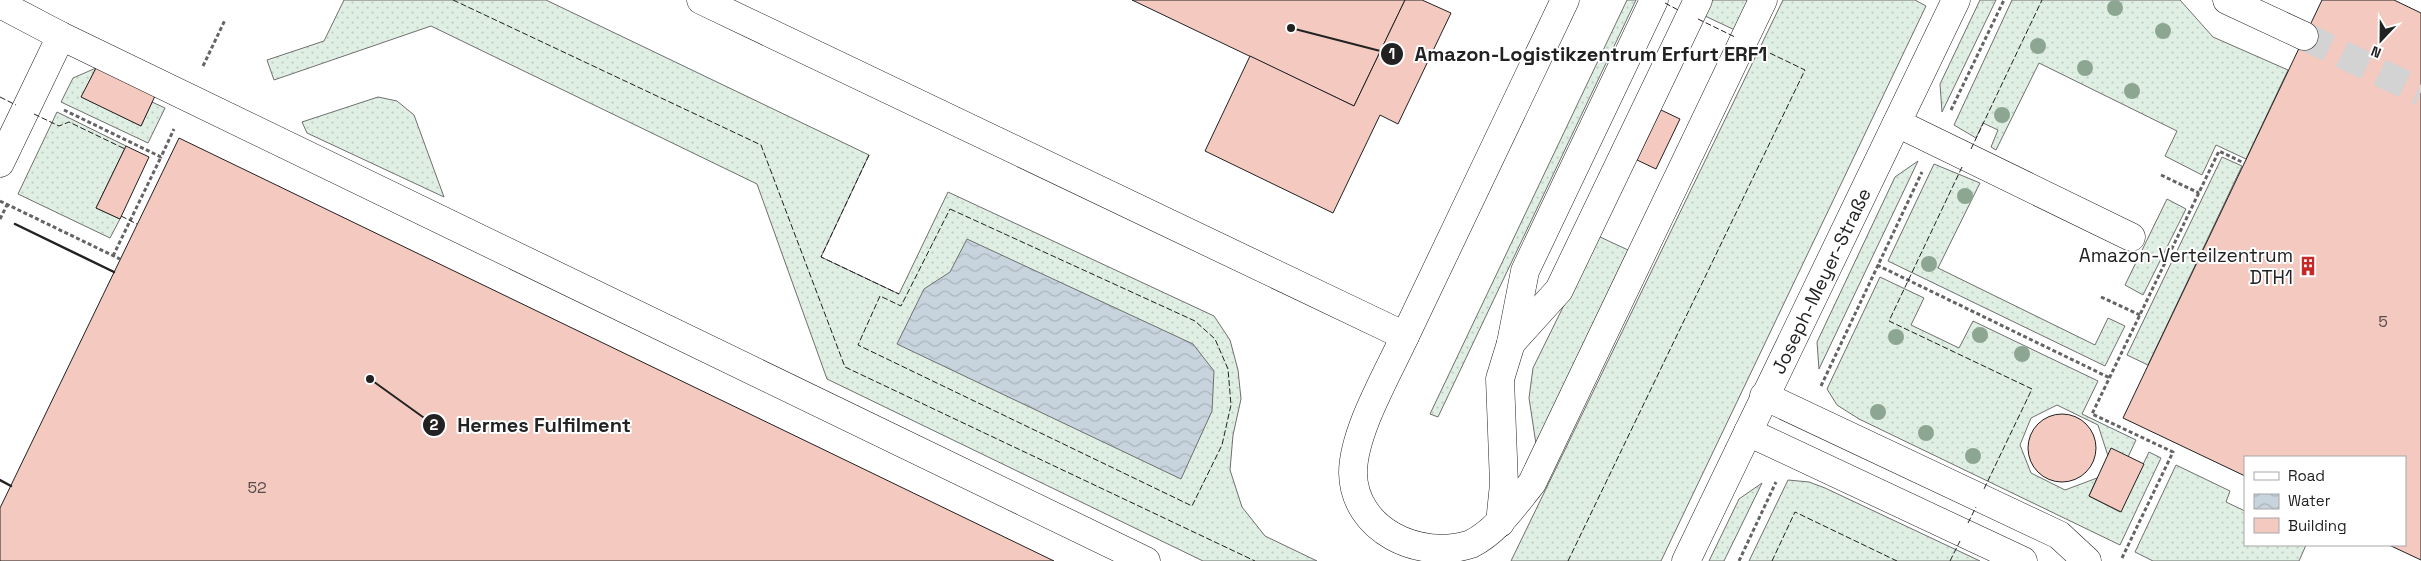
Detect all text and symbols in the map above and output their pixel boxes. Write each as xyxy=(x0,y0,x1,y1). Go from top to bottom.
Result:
north arrow xyxy=(2356,15,2406,65)
callout: Amazon-Logistikzentrum Erfurt ERF1 xyxy=(1380,36,1778,71)
text: Amazon-Logistikzentrum Erfurt ERF1 xyxy=(1415,41,1767,67)
text: N xyxy=(2368,42,2384,62)
text: 1 xyxy=(1389,44,1395,63)
street label: Joseph-Meyer-Straße xyxy=(1766,184,1877,378)
place label: Amazon-Verteilzentrum DTH1 xyxy=(2079,243,2293,290)
building icon: Amazon-Verteilzentrum DTH1 xyxy=(2297,255,2319,277)
house number: 5 xyxy=(2378,311,2388,332)
callout: Hermes Fulfilment xyxy=(422,407,641,442)
text: Hermes Fulfilment xyxy=(457,412,631,438)
text: 2 xyxy=(430,415,439,434)
legend xyxy=(2244,456,2406,546)
text: Road xyxy=(2288,466,2325,485)
house number: 52 xyxy=(247,477,267,498)
text: Water xyxy=(2288,491,2331,510)
text: Building xyxy=(2288,516,2347,535)

